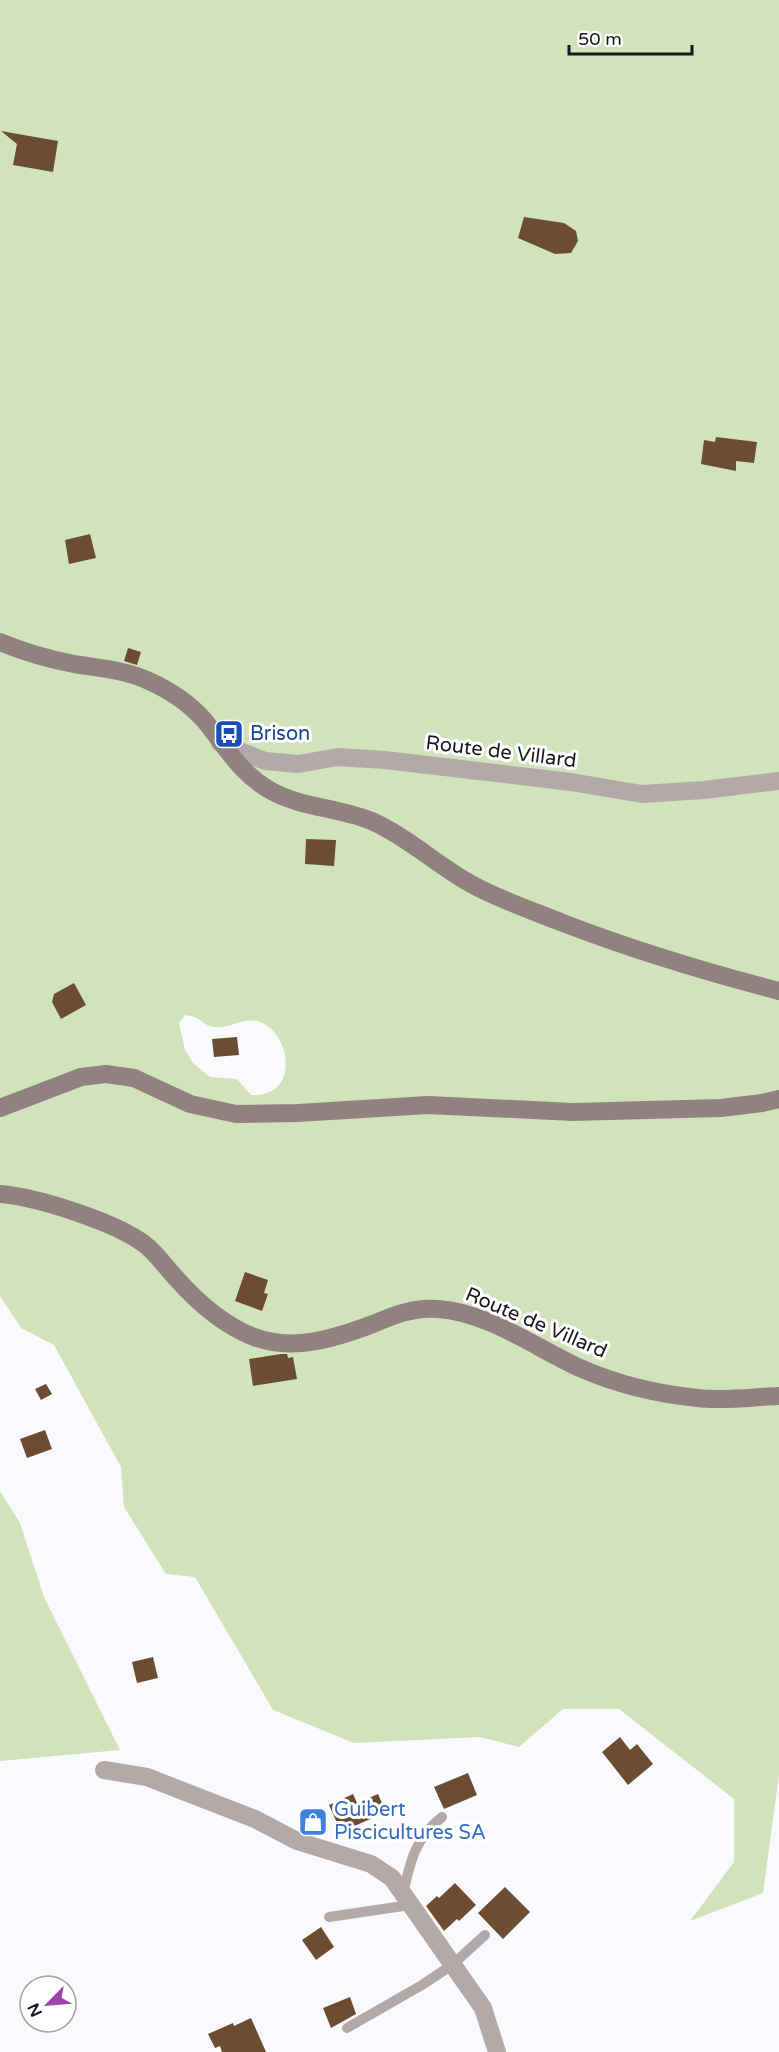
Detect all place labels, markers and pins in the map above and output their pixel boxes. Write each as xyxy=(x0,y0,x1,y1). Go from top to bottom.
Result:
bus stop icon: Brison xyxy=(213,718,245,750)
place label: Brison xyxy=(250,722,310,746)
place label: Guibert Piscicultures SA xyxy=(334,1798,486,1845)
shop icon: Guibert Piscicultures SA xyxy=(297,1806,329,1838)

